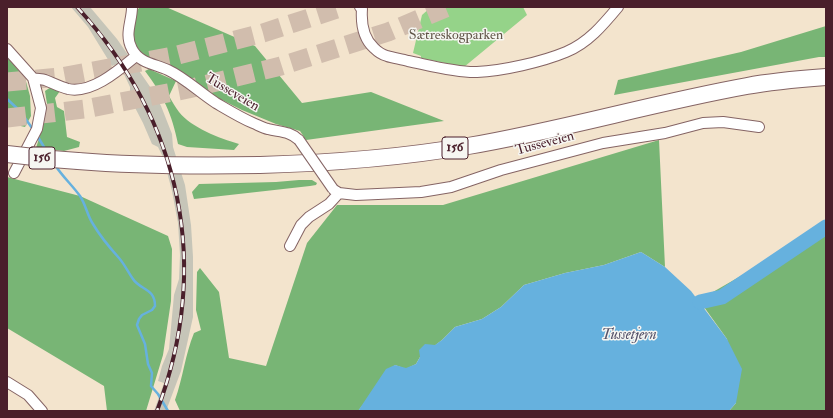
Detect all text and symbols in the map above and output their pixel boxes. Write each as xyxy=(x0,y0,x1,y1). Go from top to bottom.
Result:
park label: Sætreskogparken xyxy=(409,28,503,44)
street label: Tusseveien xyxy=(202,70,262,116)
street label: Tusseveien xyxy=(514,128,576,160)
road number: 156 xyxy=(442,137,468,159)
road number: 156 xyxy=(29,147,55,169)
water label: Tussetjern xyxy=(601,327,657,345)

